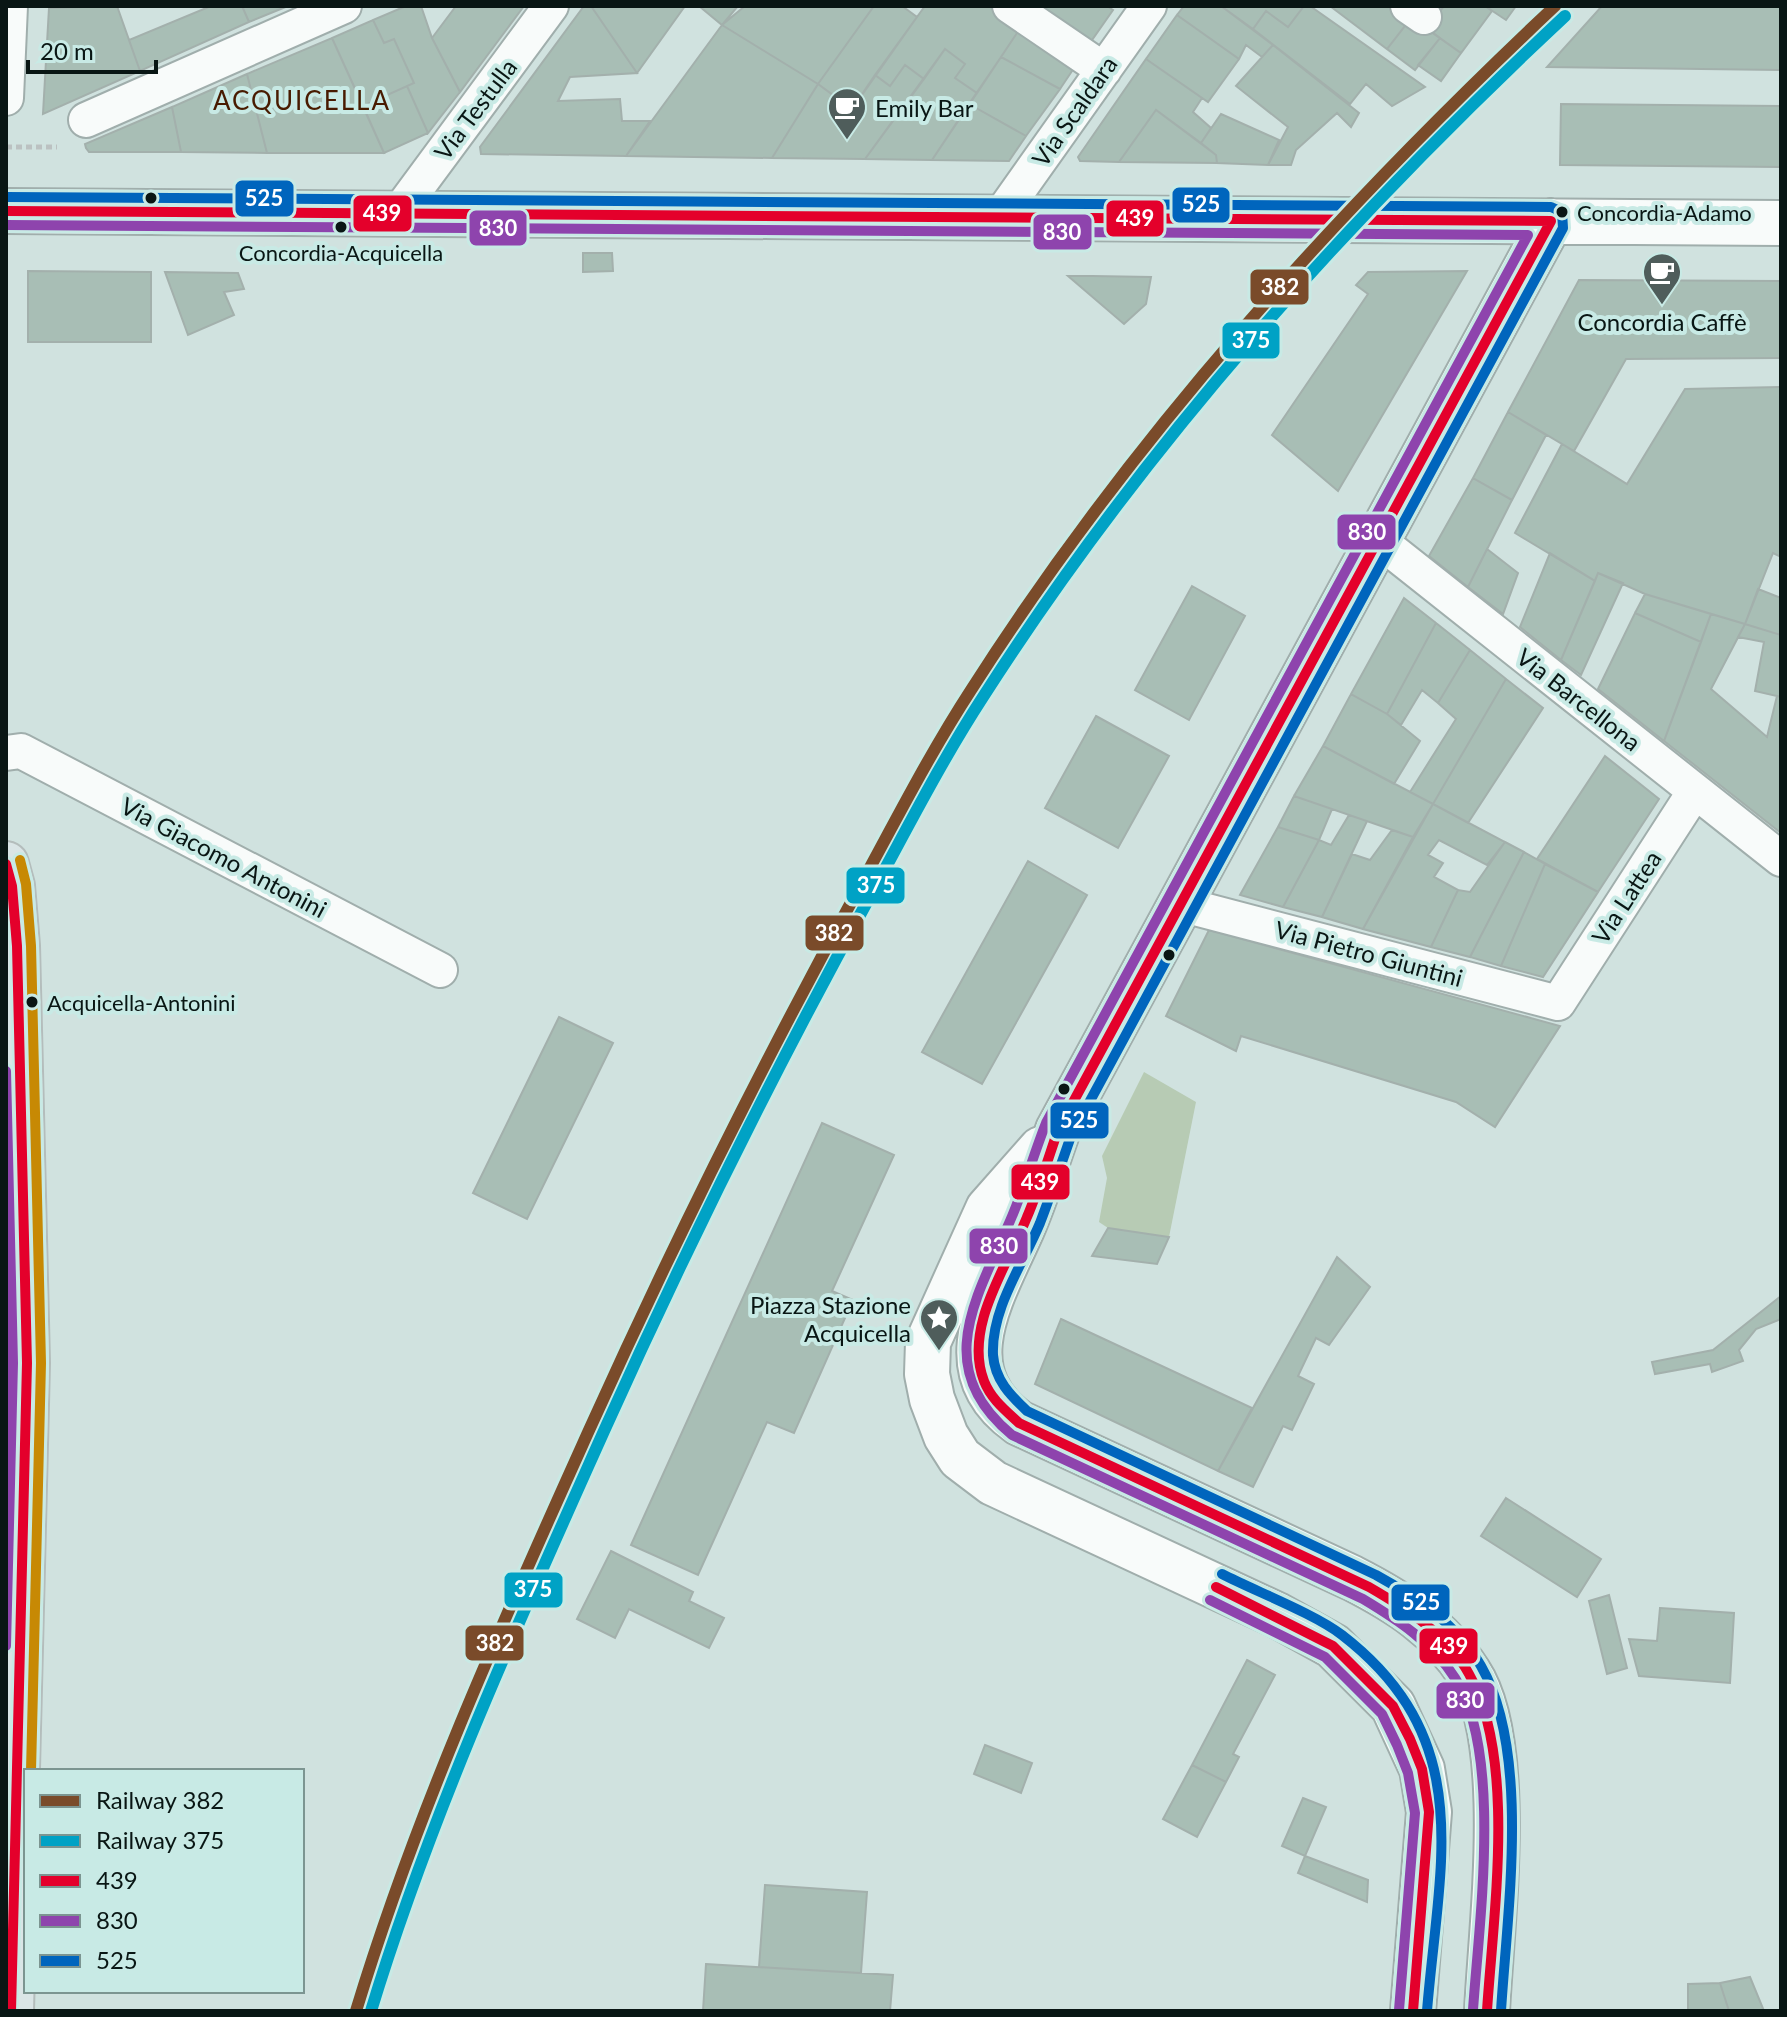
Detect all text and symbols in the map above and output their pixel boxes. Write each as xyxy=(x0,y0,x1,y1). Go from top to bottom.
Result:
scale bar xyxy=(28,24,156,74)
text: 20 m xyxy=(40,36,94,65)
street label: Via Scaldara xyxy=(1025,50,1123,172)
street label: Via Testulla xyxy=(428,53,522,165)
district label: ACQUICELLA xyxy=(213,84,391,116)
cafe icon: Emily Bar xyxy=(826,86,868,141)
place label: Emily Bar xyxy=(875,93,974,122)
line badge: 525 xyxy=(234,179,295,218)
text: 525 xyxy=(245,184,283,211)
line badge: 525 xyxy=(1171,186,1231,224)
unlabelled marker xyxy=(143,190,159,206)
text: 525 xyxy=(1182,190,1220,217)
line badge: 439 xyxy=(352,194,413,233)
text: 439 xyxy=(363,199,401,226)
line badge: 439 xyxy=(1105,199,1165,238)
place label: Concordia-Adamo xyxy=(1577,199,1752,226)
text: 439 xyxy=(1116,204,1154,231)
marker: Concordia-Adamo xyxy=(1554,204,1570,220)
line badge: 830 xyxy=(468,209,528,247)
line badge: 830 xyxy=(1032,213,1093,251)
text: 830 xyxy=(479,214,517,241)
text: 830 xyxy=(1043,218,1081,245)
marker: Concordia-Acquicella xyxy=(333,219,349,235)
place label: Concordia-Acquicella xyxy=(239,239,443,266)
cafe icon: Concordia Caffè xyxy=(1641,251,1683,306)
line badge: 382 xyxy=(1249,268,1310,306)
text: 382 xyxy=(1261,273,1299,300)
place label: Concordia Caffè xyxy=(1577,307,1747,336)
line badge: 375 xyxy=(1221,321,1281,360)
text: 375 xyxy=(1232,326,1270,353)
line badge: 830 xyxy=(1336,513,1397,551)
text: 830 xyxy=(1348,518,1386,545)
street label: Via Barcellona xyxy=(1511,641,1647,757)
street label: Via Giacomo Antonini xyxy=(116,791,332,923)
street label: Via Lattea xyxy=(1585,845,1667,949)
line badge: 375 xyxy=(845,866,906,905)
text: 375 xyxy=(857,871,895,898)
line badge: 382 xyxy=(804,914,865,952)
street label: Via Pietro Giuntini xyxy=(1272,914,1466,992)
text: 382 xyxy=(815,919,853,946)
unlabelled marker xyxy=(1161,947,1177,963)
place label: Acquicella-Antonini xyxy=(47,989,236,1016)
marker: Acquicella-Antonini xyxy=(24,994,40,1010)
unlabelled marker xyxy=(1056,1081,1072,1097)
line badge: 525 xyxy=(1049,1101,1110,1140)
text: 525 xyxy=(1060,1106,1098,1133)
line badge: 439 xyxy=(1010,1163,1071,1201)
text: 439 xyxy=(1021,1168,1059,1195)
line badge: 830 xyxy=(968,1227,1029,1265)
text: 830 xyxy=(980,1232,1018,1259)
place label: Piazza Stazione Acquicella xyxy=(750,1290,911,1347)
place icon: Piazza Stazione Acquicella xyxy=(918,1297,960,1352)
line badge: 375 xyxy=(503,1571,564,1609)
text: 375 xyxy=(514,1575,552,1602)
line badge: 525 xyxy=(1390,1583,1451,1622)
text: 525 xyxy=(1402,1588,1440,1615)
line badge: 382 xyxy=(464,1624,525,1662)
line badge: 439 xyxy=(1418,1627,1479,1665)
text: 382 xyxy=(476,1629,514,1656)
text: 439 xyxy=(1430,1632,1468,1659)
line badge: 830 xyxy=(1435,1681,1496,1720)
text: 830 xyxy=(1446,1686,1484,1713)
legend xyxy=(24,1769,304,1993)
text: Railway 382 xyxy=(96,1785,224,1814)
text: Railway 375 xyxy=(96,1825,224,1854)
text: 439 xyxy=(96,1865,138,1894)
text: 830 xyxy=(96,1905,138,1934)
text: 525 xyxy=(96,1945,138,1974)

